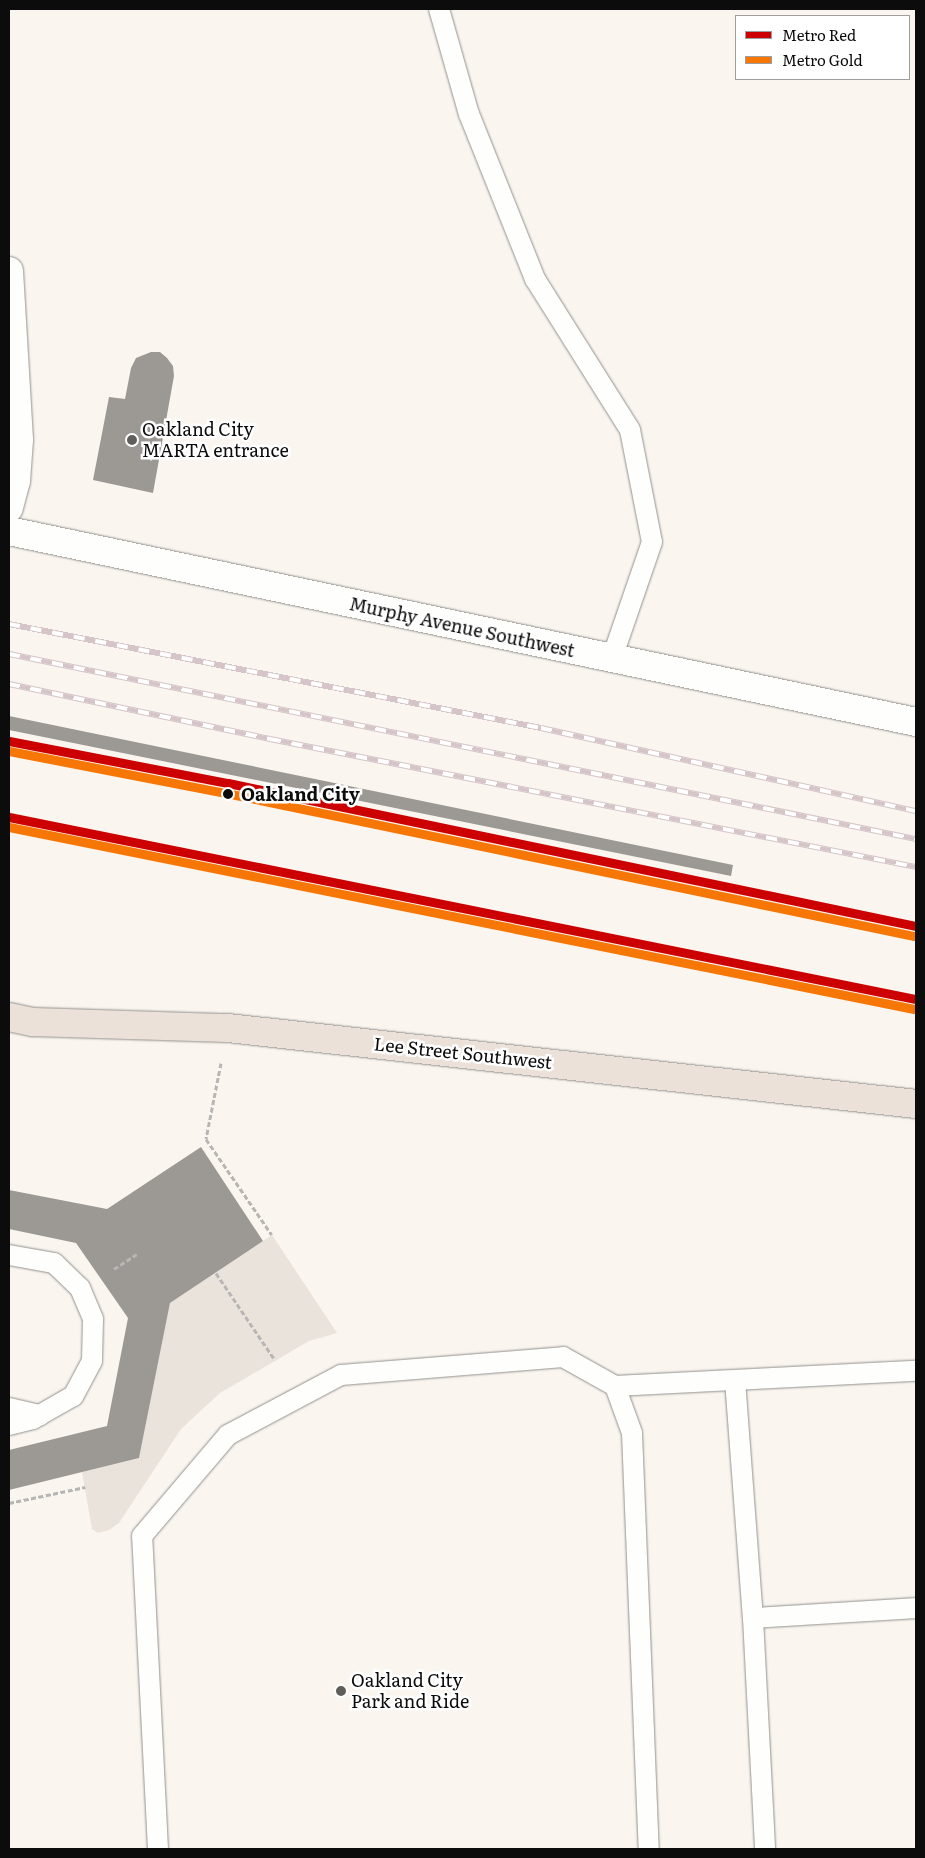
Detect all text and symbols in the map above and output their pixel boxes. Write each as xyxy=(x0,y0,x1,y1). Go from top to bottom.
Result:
legend xyxy=(735,15,910,80)
text: Metro Red xyxy=(782,23,856,46)
text: Metro Gold xyxy=(782,48,863,71)
place label: Oakland City MARTA entrance xyxy=(142,419,289,462)
marker: Oakland City MARTA entrance xyxy=(126,434,138,446)
street label: Murphy Avenue Southwest xyxy=(347,593,577,661)
place label: Oakland City xyxy=(241,783,360,805)
marker: Oakland City xyxy=(219,785,237,803)
street label: Lee Street Southwest xyxy=(373,1033,553,1073)
place label: Oakland City Park and Ride xyxy=(351,1670,469,1712)
marker: Oakland City Park and Ride xyxy=(335,1685,347,1697)

